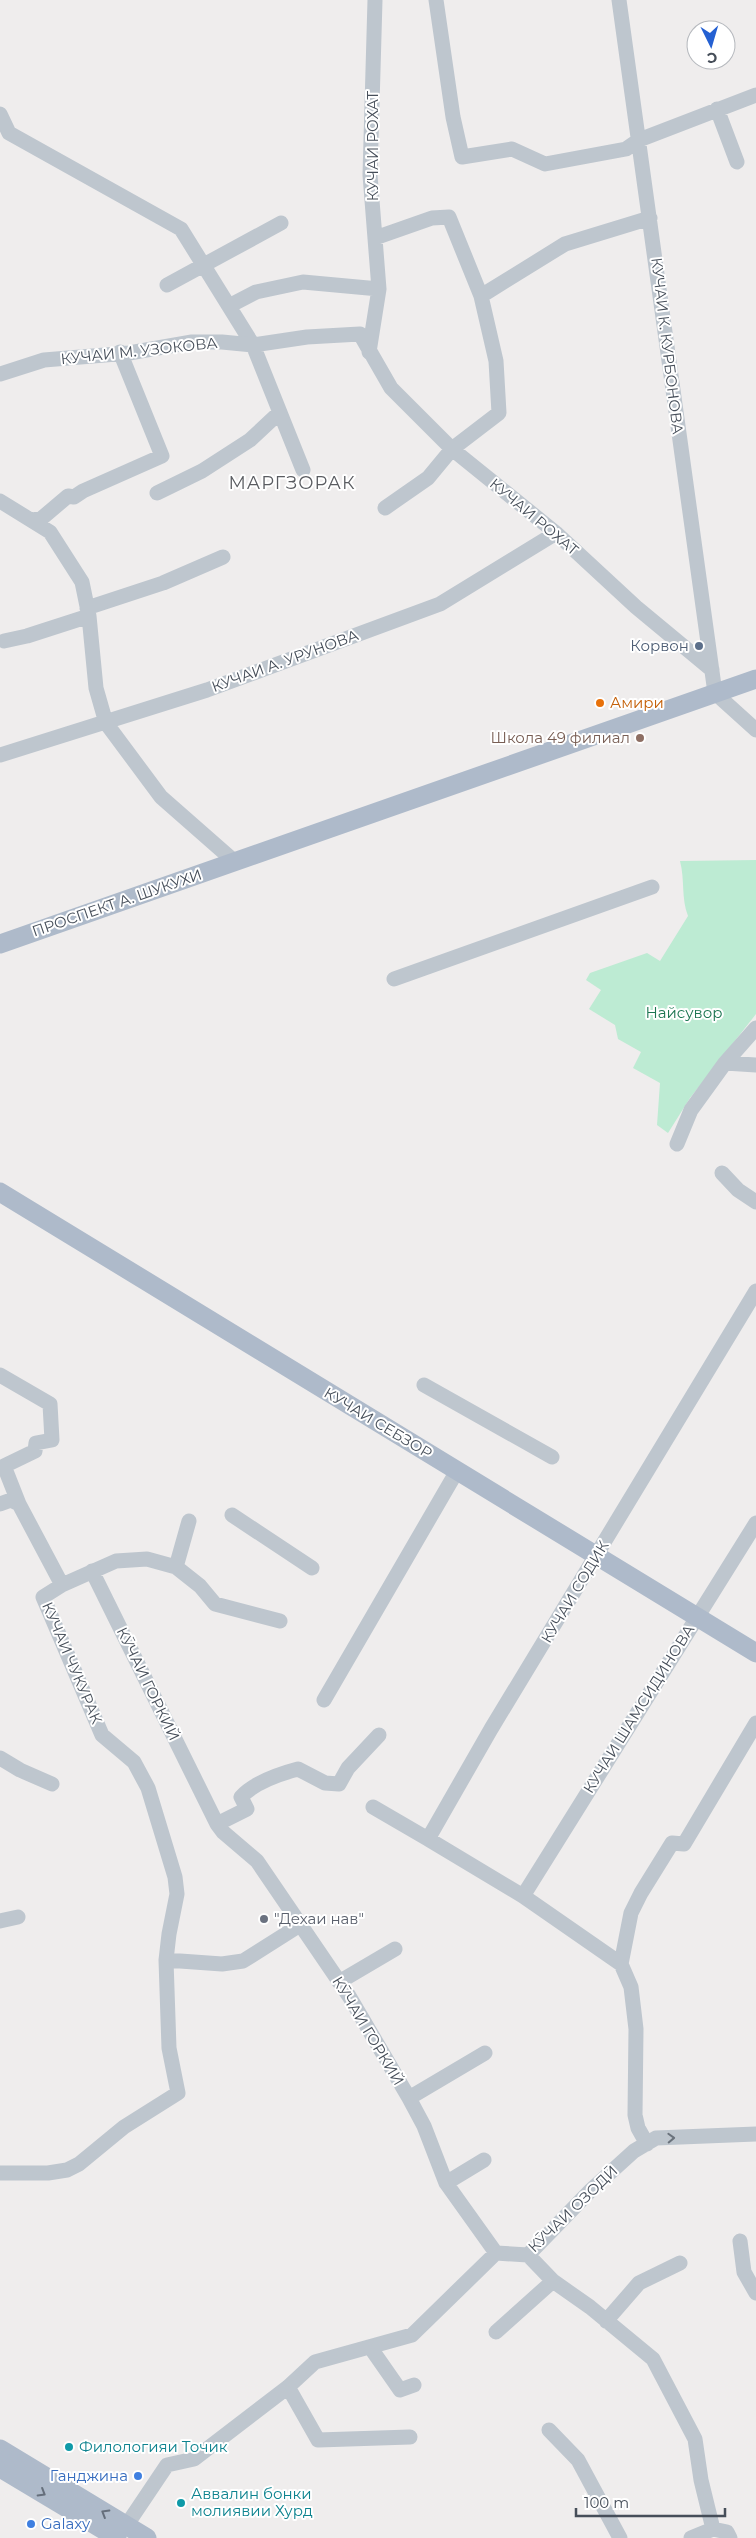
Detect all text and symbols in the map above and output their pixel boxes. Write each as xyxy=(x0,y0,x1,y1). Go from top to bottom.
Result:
north arrow xyxy=(686,20,736,70)
text: С xyxy=(706,49,718,67)
street label: КУЧАИ РОХАТ xyxy=(363,91,382,201)
street label: КУЧАИ К. КУРБОНОВА xyxy=(647,256,688,435)
street label: КУЧАИ М. УЗОКОВА xyxy=(60,333,218,368)
district label: МАРГЗОРАК xyxy=(228,472,356,494)
street label: КУЧАИ РОХАТ xyxy=(486,474,583,559)
street label: КУЧАИ А. УРУНОВА xyxy=(209,625,361,696)
place label: Корвон xyxy=(630,636,689,655)
marker: Корвон xyxy=(693,640,705,652)
place label: Амири xyxy=(610,693,664,712)
marker: Амири xyxy=(594,697,606,709)
place label: Школа 49 филиал xyxy=(490,728,630,747)
marker: Школа 49 филиал xyxy=(634,732,646,744)
street label: ПРОСПЕКТ А. ШУКУХИ xyxy=(29,865,204,941)
park label: Найсувор xyxy=(645,1003,723,1022)
street label: КУЧАИ СЕБЗОР xyxy=(321,1383,436,1462)
street label: КУЧАИ СОДИК xyxy=(537,1537,613,1646)
street label: КУЧАИ ЧУКУРАК xyxy=(38,1599,107,1727)
street label: КУЧАИ ШАМСИДИНОВА xyxy=(579,1621,698,1797)
street label: КӮЧАИ ГОРКИЙ xyxy=(113,1624,184,1744)
place label: "Дехаи нав" xyxy=(274,1909,364,1928)
marker: "Дехаи нав" xyxy=(258,1913,270,1925)
street label: КӮЧАИ ГОРКИЙ xyxy=(328,1973,408,2089)
one-way arrow xyxy=(667,2132,675,2143)
street label: КӮЧАИ ОЗОДӢ xyxy=(524,2161,621,2256)
place label: Филологияи Точик xyxy=(79,2437,228,2456)
marker: Филологияи Точик xyxy=(63,2441,75,2453)
place label: Ганджина xyxy=(50,2466,128,2485)
marker: Ганджина xyxy=(132,2470,144,2482)
place label: Аввалин бонки молиявии Хурд xyxy=(191,2484,313,2520)
one-way arrow xyxy=(36,2486,45,2496)
scale bar xyxy=(576,2486,725,2518)
text: 100 m xyxy=(584,2493,629,2512)
marker: Аввалин бонки молиявии Хурд xyxy=(175,2497,187,2509)
one-way arrow xyxy=(101,2509,110,2519)
place label: Galaxy xyxy=(41,2514,91,2533)
marker: Galaxy xyxy=(25,2518,37,2530)

